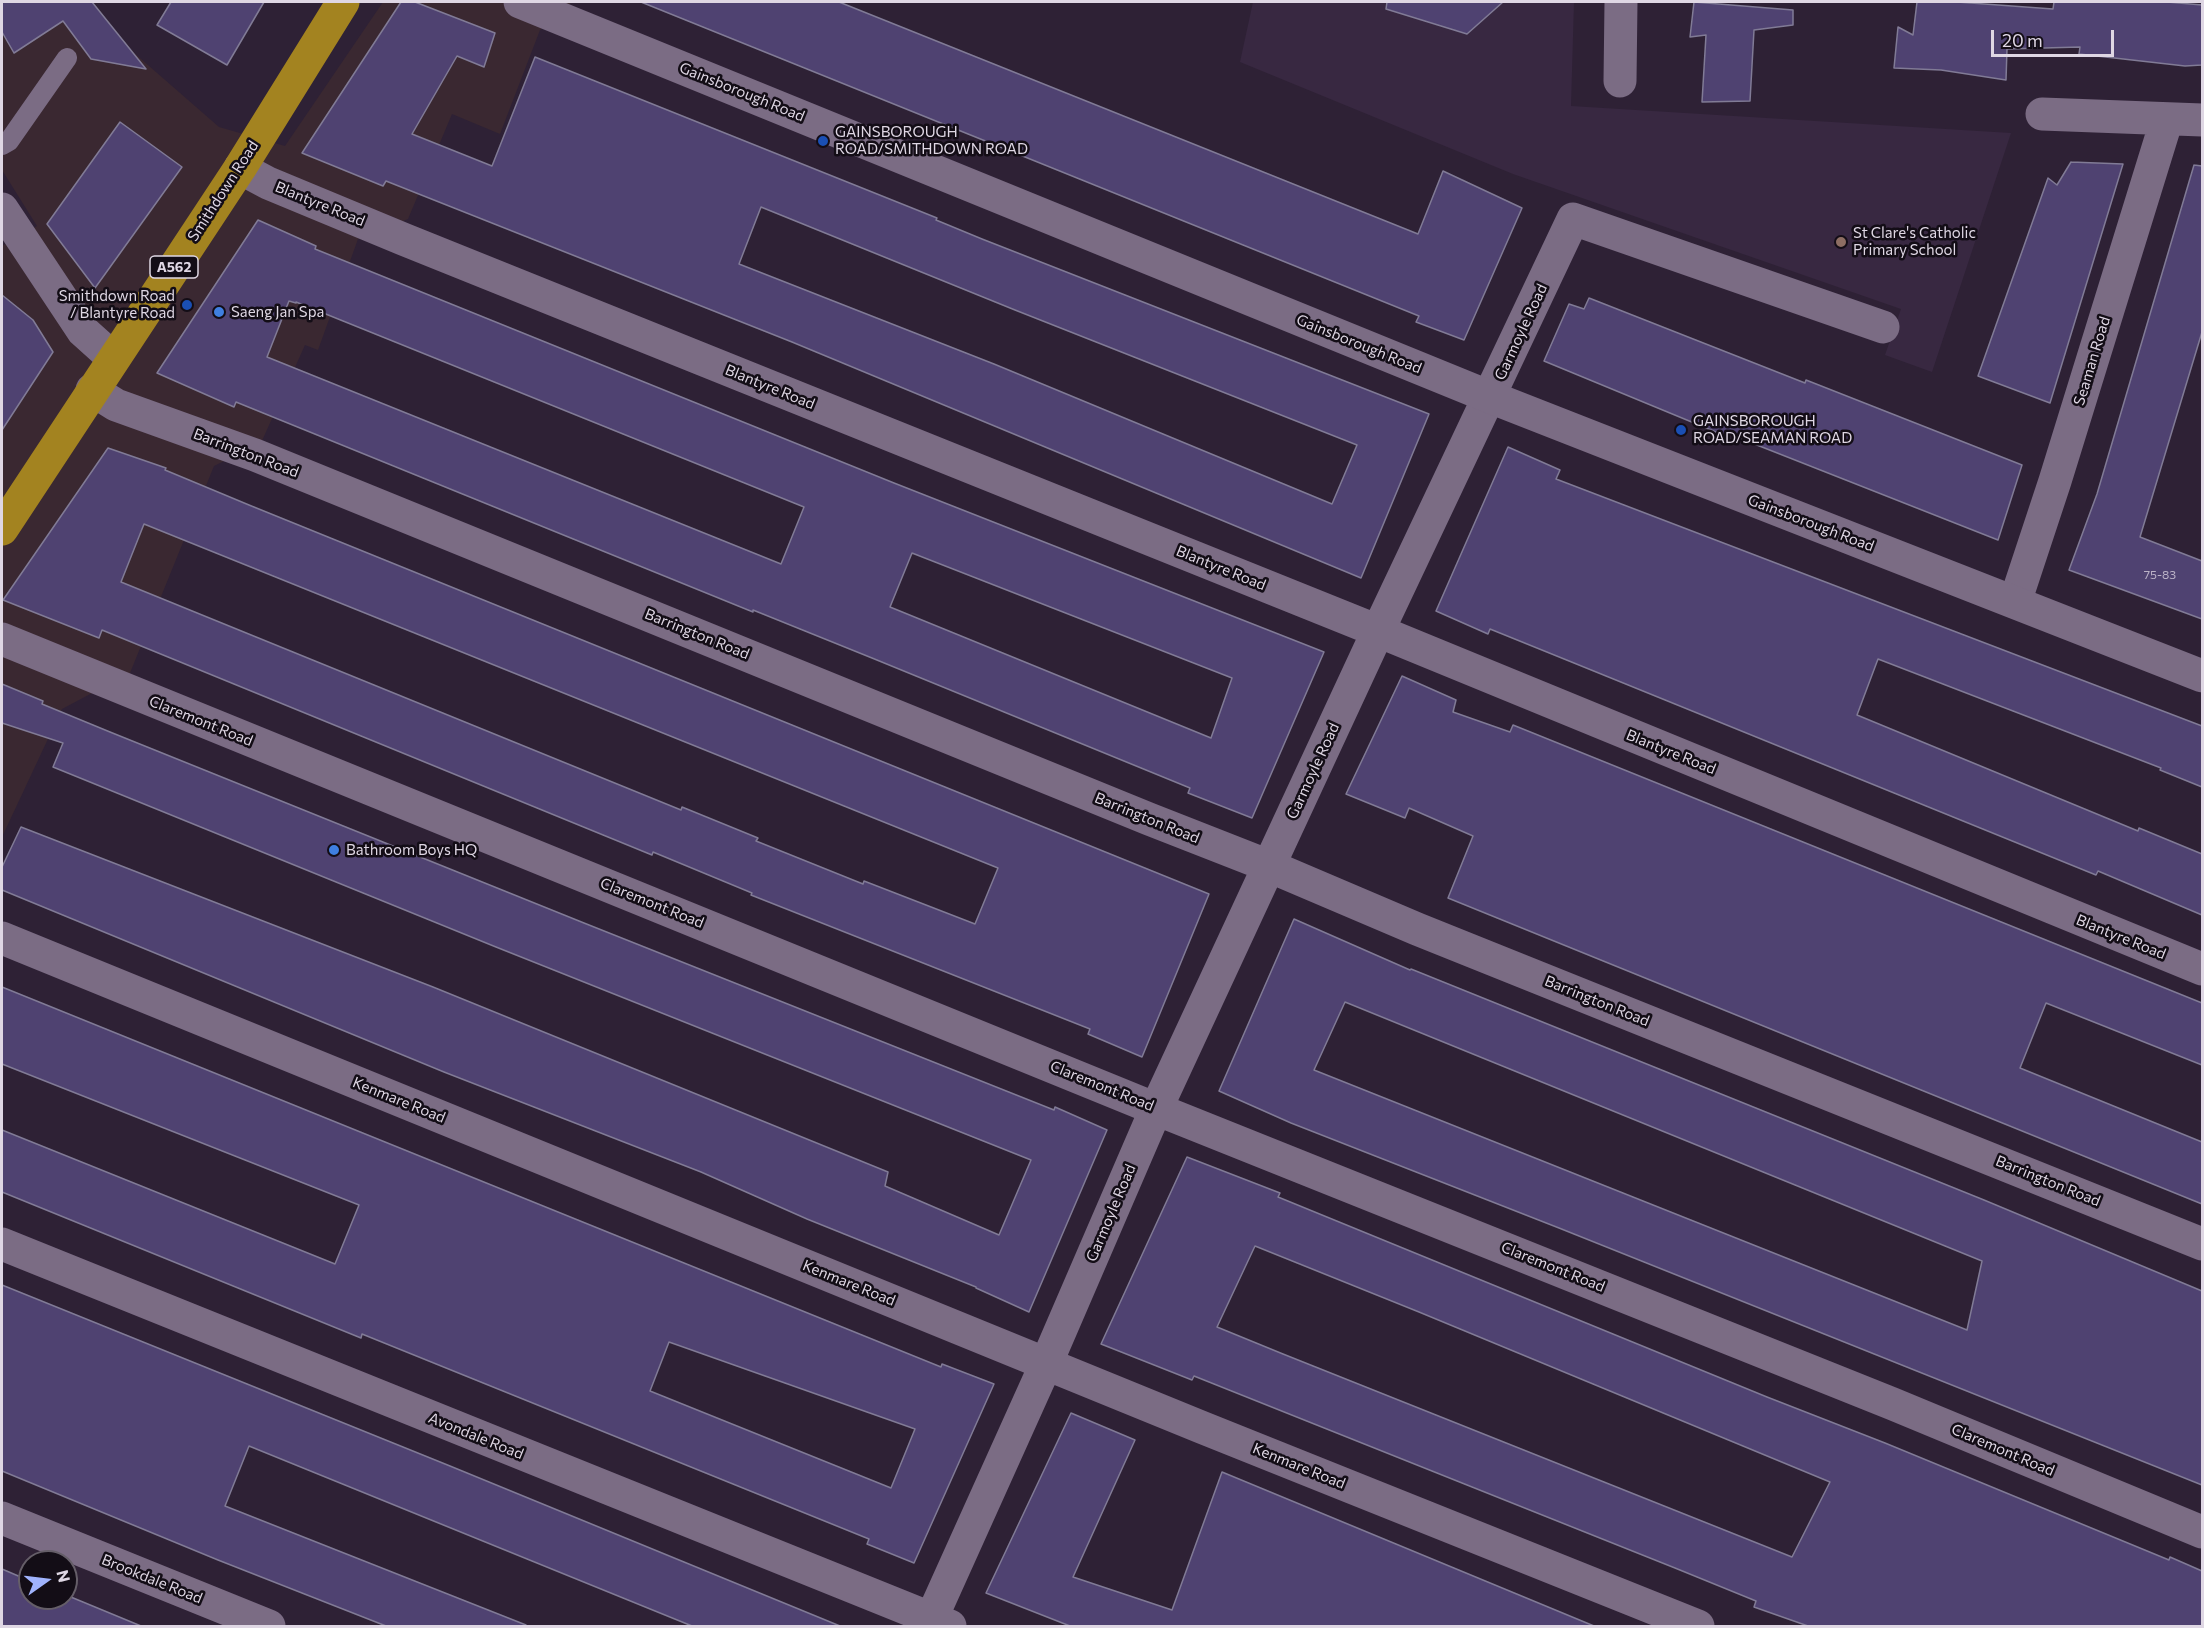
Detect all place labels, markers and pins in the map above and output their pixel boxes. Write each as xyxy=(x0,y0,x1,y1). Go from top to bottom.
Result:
place label: GAINSBOROUGH ROAD/SMITHDOWN ROAD xyxy=(835,123,1028,158)
marker: GAINSBOROUGH ROAD/SMITHDOWN ROAD xyxy=(816,134,830,148)
place label: St Clare's Catholic Primary School xyxy=(1853,224,1976,259)
marker: St Clare's Catholic Primary School xyxy=(1834,235,1848,249)
place label: Smithdown Road / Blantyre Road xyxy=(59,287,175,322)
marker: Smithdown Road / Blantyre Road xyxy=(180,298,194,312)
place label: Saeng Jan Spa xyxy=(231,303,324,321)
marker: Saeng Jan Spa xyxy=(212,305,226,319)
place label: GAINSBOROUGH ROAD/SEAMAN ROAD xyxy=(1693,412,1852,447)
marker: GAINSBOROUGH ROAD/SEAMAN ROAD xyxy=(1674,423,1688,437)
place label: Bathroom Boys HQ xyxy=(346,841,477,859)
marker: Bathroom Boys HQ xyxy=(327,843,341,857)

